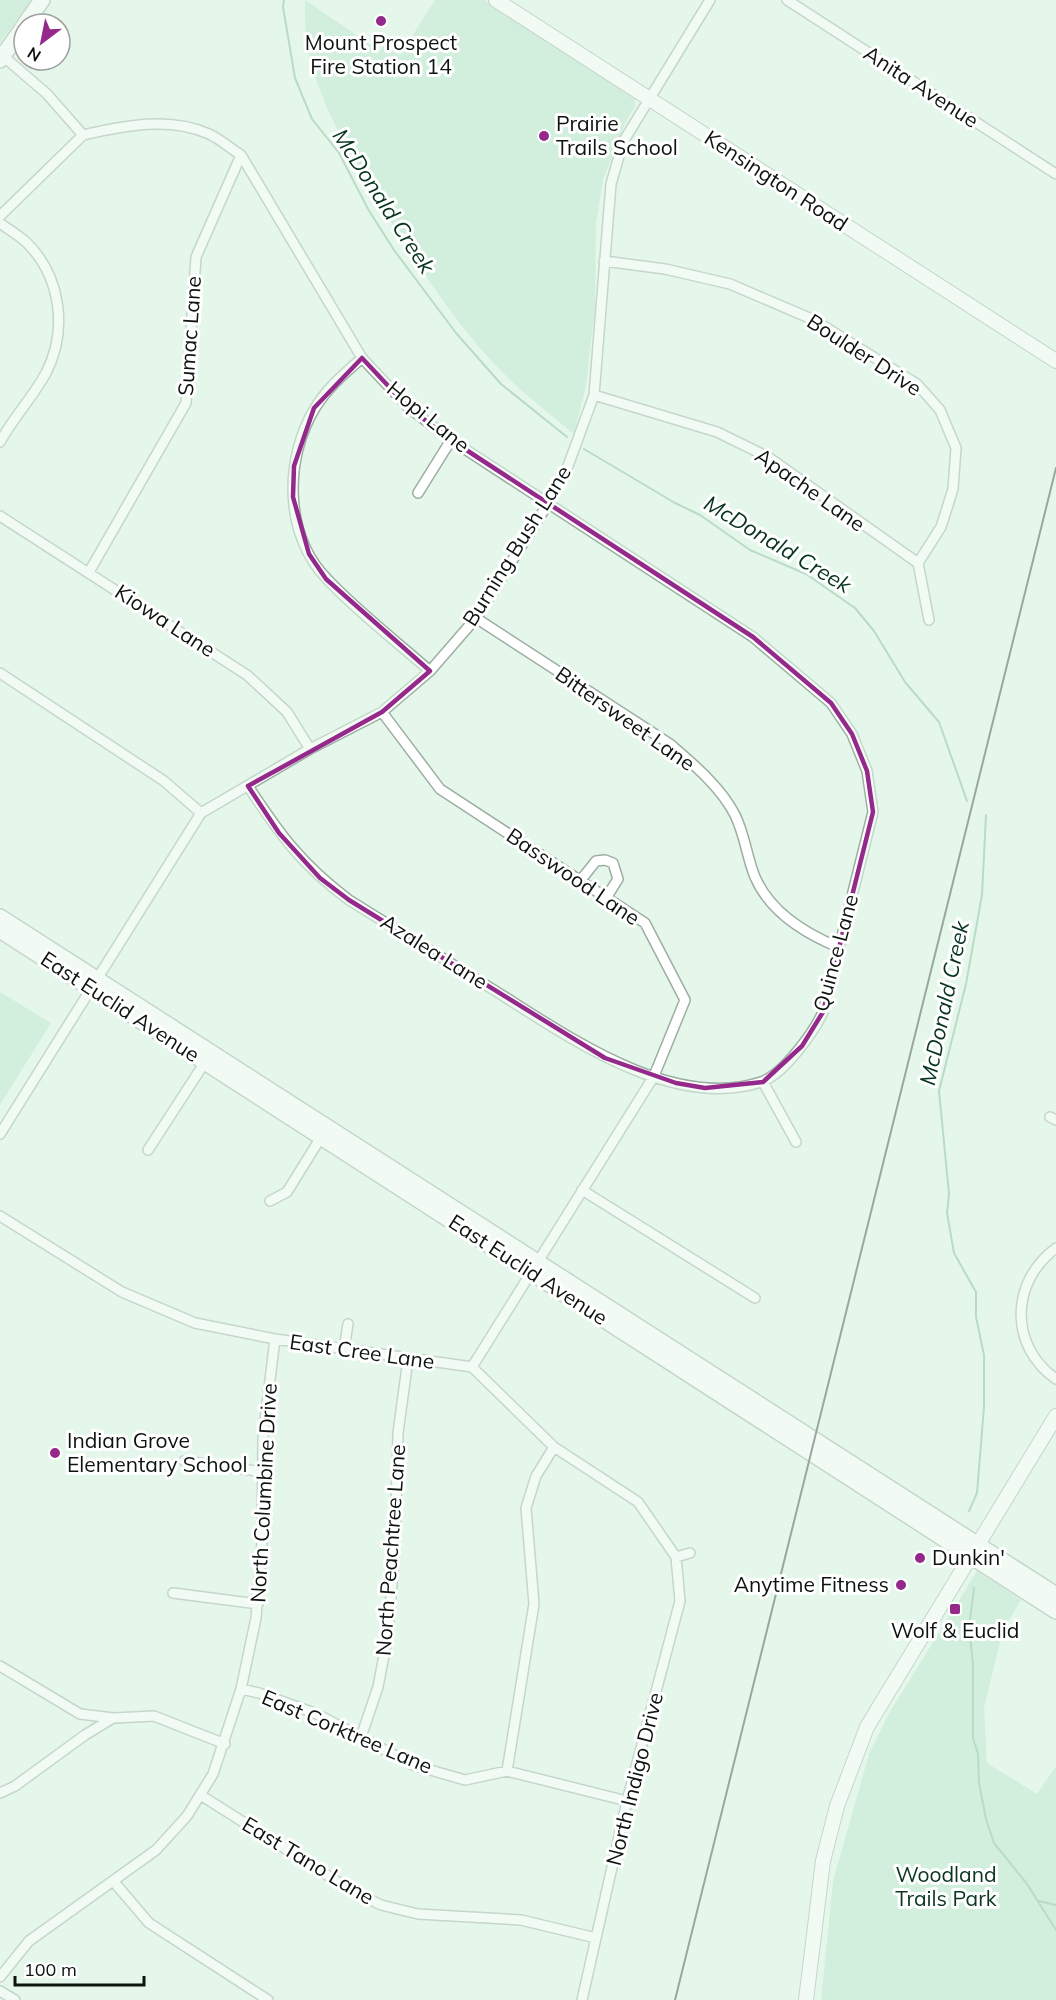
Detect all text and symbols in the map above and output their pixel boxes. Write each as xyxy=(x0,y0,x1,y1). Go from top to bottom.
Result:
north arrow xyxy=(12,12,72,72)
marker: Mount Prospect Fire Station 14 xyxy=(374,14,388,28)
place label: Mount Prospect Fire Station 14 xyxy=(305,29,457,79)
street label: Anita Avenue xyxy=(859,39,984,133)
text: N xyxy=(24,43,44,66)
place label: Prairie Trails School xyxy=(556,110,678,160)
water label: McDonald Creek xyxy=(327,123,442,279)
street label: Kensington Road xyxy=(700,124,853,236)
marker: Prairie Trails School xyxy=(537,129,551,143)
street label: Sumac Lane xyxy=(172,275,206,397)
street label: Boulder Drive xyxy=(802,308,927,401)
street label: Hopi Lane xyxy=(382,375,475,457)
street label: Apache Lane xyxy=(751,442,870,537)
street label: Burning Bush Lane xyxy=(456,460,576,630)
water label: McDonald Creek xyxy=(699,489,857,599)
street label: Kiowa Lane xyxy=(111,578,220,662)
street label: Bittersweet Lane xyxy=(551,660,700,776)
street label: Basswood Lane xyxy=(502,822,645,930)
street label: Quince Lane xyxy=(807,891,863,1014)
street label: Azalea Lane xyxy=(376,908,493,994)
water label: McDonald Creek xyxy=(913,918,975,1088)
street label: East Euclid Avenue xyxy=(36,945,205,1067)
street label: East Euclid Avenue xyxy=(444,1208,613,1330)
street label: East Cree Lane xyxy=(288,1328,436,1374)
street label: North Columbine Drive xyxy=(244,1383,282,1603)
place label: Indian Grove Elementary School xyxy=(67,1427,248,1477)
street label: North Peachtree Lane xyxy=(370,1443,410,1657)
marker: Indian Grove Elementary School xyxy=(48,1446,62,1460)
place label: Dunkin' xyxy=(932,1544,1005,1570)
marker: Dunkin' xyxy=(913,1551,927,1565)
place label: Anytime Fitness xyxy=(734,1571,889,1597)
marker: Anytime Fitness xyxy=(894,1578,908,1592)
marker: Wolf & Euclid xyxy=(948,1602,962,1616)
place label: Wolf & Euclid xyxy=(891,1617,1019,1643)
street label: East Corktree Lane xyxy=(258,1683,437,1779)
street label: North Indigo Drive xyxy=(600,1690,668,1868)
street label: East Tano Lane xyxy=(238,1811,379,1910)
park label: Woodland Trails Park xyxy=(895,1861,997,1911)
scale bar xyxy=(15,1949,144,1987)
text: 100 m xyxy=(24,1958,77,1981)

